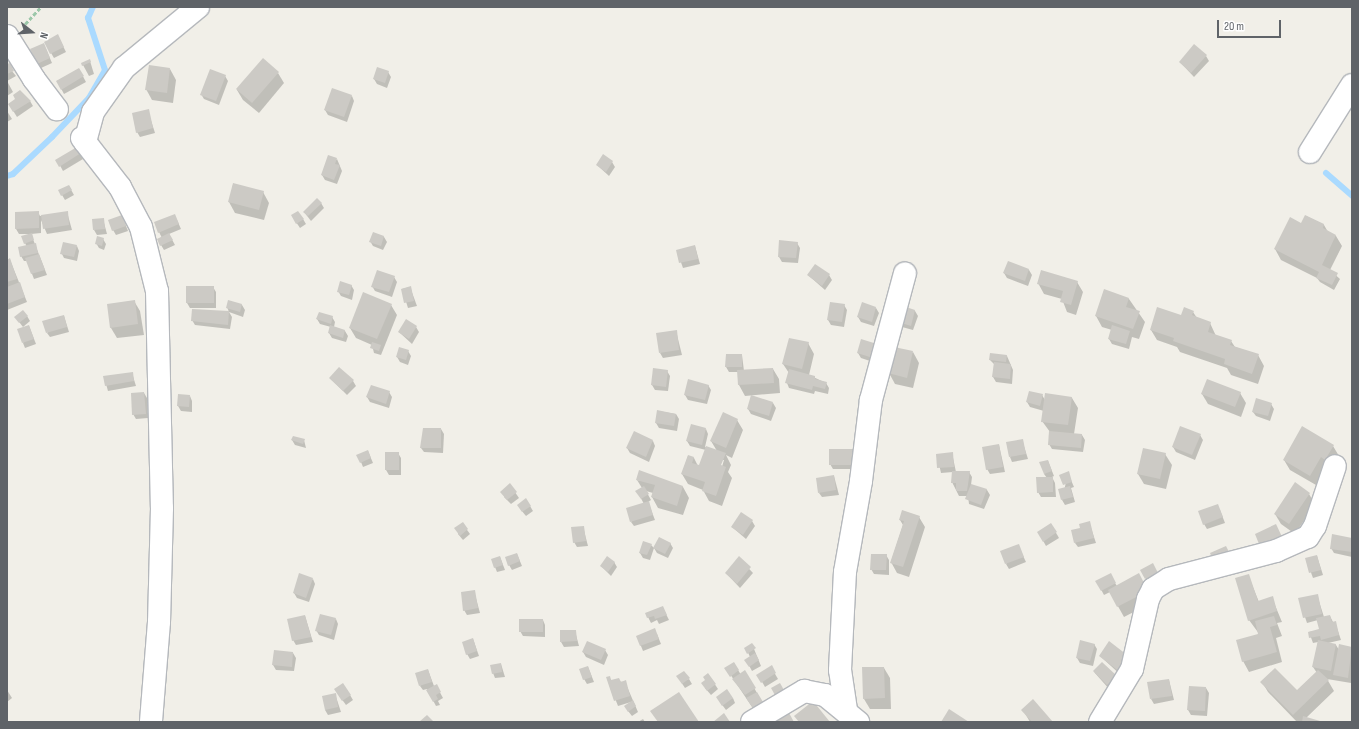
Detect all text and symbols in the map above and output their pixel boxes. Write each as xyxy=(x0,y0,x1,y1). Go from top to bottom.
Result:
north arrow xyxy=(12,12,52,52)
scale bar xyxy=(1219,12,1283,38)
text: 20 m xyxy=(1224,19,1244,34)
text: N xyxy=(37,31,51,40)

